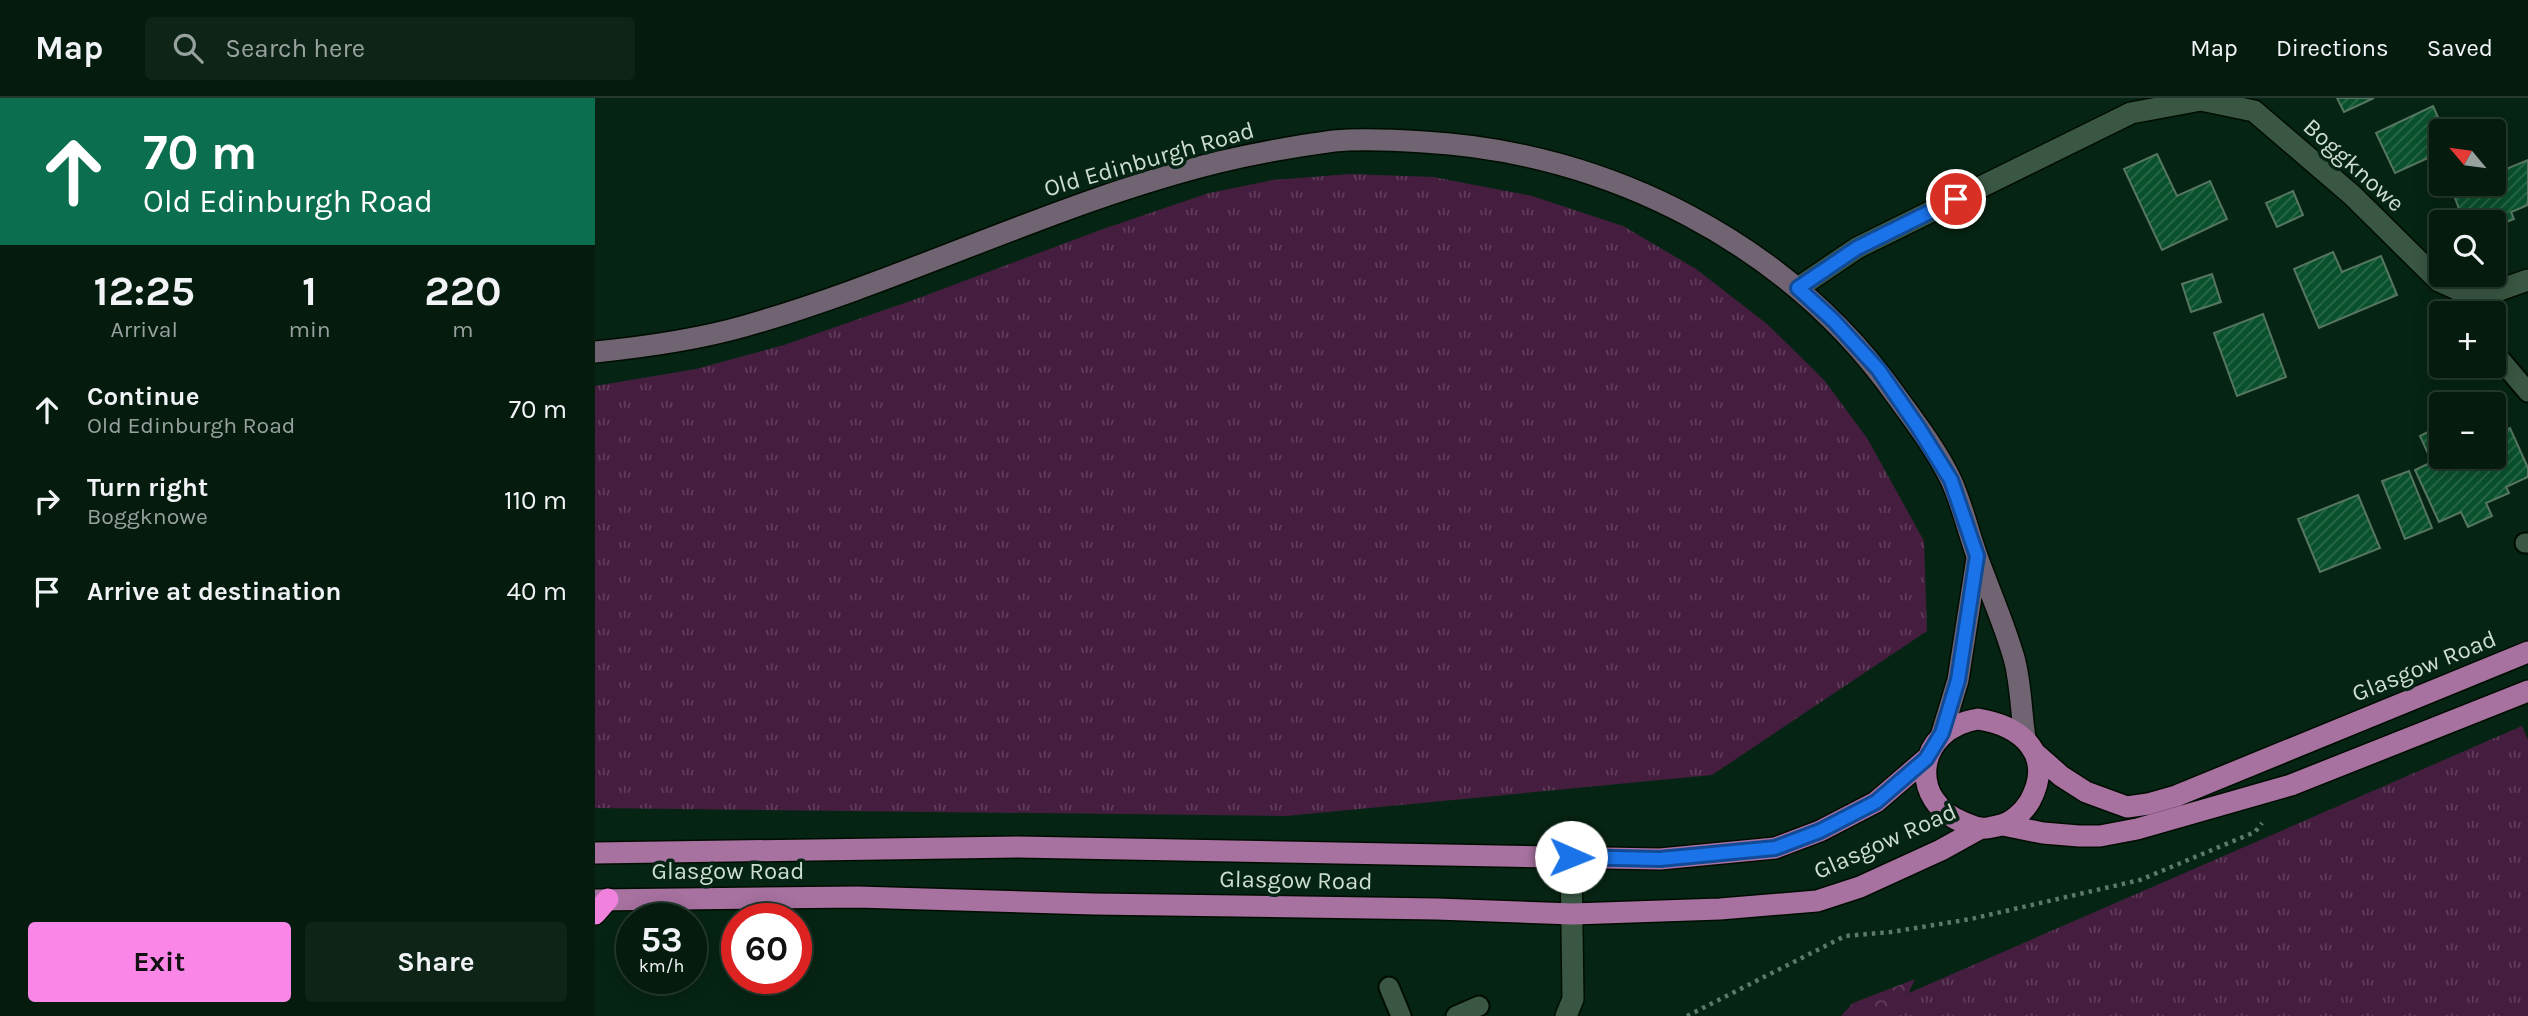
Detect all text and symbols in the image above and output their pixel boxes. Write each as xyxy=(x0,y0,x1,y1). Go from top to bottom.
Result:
search box xyxy=(145,17,635,80)
text: Map xyxy=(35,29,103,67)
icon: search xyxy=(169,29,207,67)
text: Search here xyxy=(225,33,365,64)
text: Map xyxy=(2190,34,2238,62)
text: Directions xyxy=(2276,34,2389,62)
text: Saved xyxy=(2427,34,2493,62)
street label: Boggknowe xyxy=(2298,112,2410,218)
street label: Old Edinburgh Road xyxy=(1041,116,1257,202)
north arrow xyxy=(2429,119,2506,196)
map controls xyxy=(2429,119,2506,469)
text: 70 m xyxy=(143,124,257,181)
icon: ahead xyxy=(28,126,119,217)
pin xyxy=(1926,169,1986,229)
icon: arrive xyxy=(1937,180,1975,218)
text: Old Edinburgh Road xyxy=(143,183,433,220)
button: search xyxy=(2429,210,2506,287)
text: 12:25 xyxy=(93,266,195,316)
text: 1 xyxy=(302,266,317,316)
text: 220 xyxy=(424,266,502,316)
button: + xyxy=(2429,301,2506,378)
text: Arrival xyxy=(111,316,178,343)
text: min xyxy=(288,316,331,343)
text: m xyxy=(452,316,474,343)
text: Continue xyxy=(87,381,199,412)
icon: ahead xyxy=(28,391,66,429)
button: − xyxy=(2429,392,2506,469)
text: 70 m xyxy=(509,394,567,425)
text: Old Edinburgh Road xyxy=(87,412,295,439)
text: Turn right xyxy=(87,472,208,503)
icon: right xyxy=(28,482,66,520)
text: 110 m xyxy=(504,485,567,516)
text: Boggknowe xyxy=(87,503,208,530)
icon: arrive xyxy=(28,573,66,611)
text: Arrive at destination xyxy=(87,576,341,607)
text: 40 m xyxy=(507,576,567,607)
street label: Glasgow Road xyxy=(2348,624,2500,708)
street label: Glasgow Road xyxy=(1809,797,1961,885)
position arrow xyxy=(1534,820,1608,894)
street label: Glasgow Road xyxy=(651,857,805,885)
street label: Glasgow Road xyxy=(1219,865,1373,895)
speed limit sign: 60 xyxy=(721,903,812,994)
text: 53 xyxy=(640,919,683,960)
button: Exit xyxy=(28,922,291,1002)
button: Share xyxy=(305,922,567,1002)
text: km/h xyxy=(639,955,684,977)

